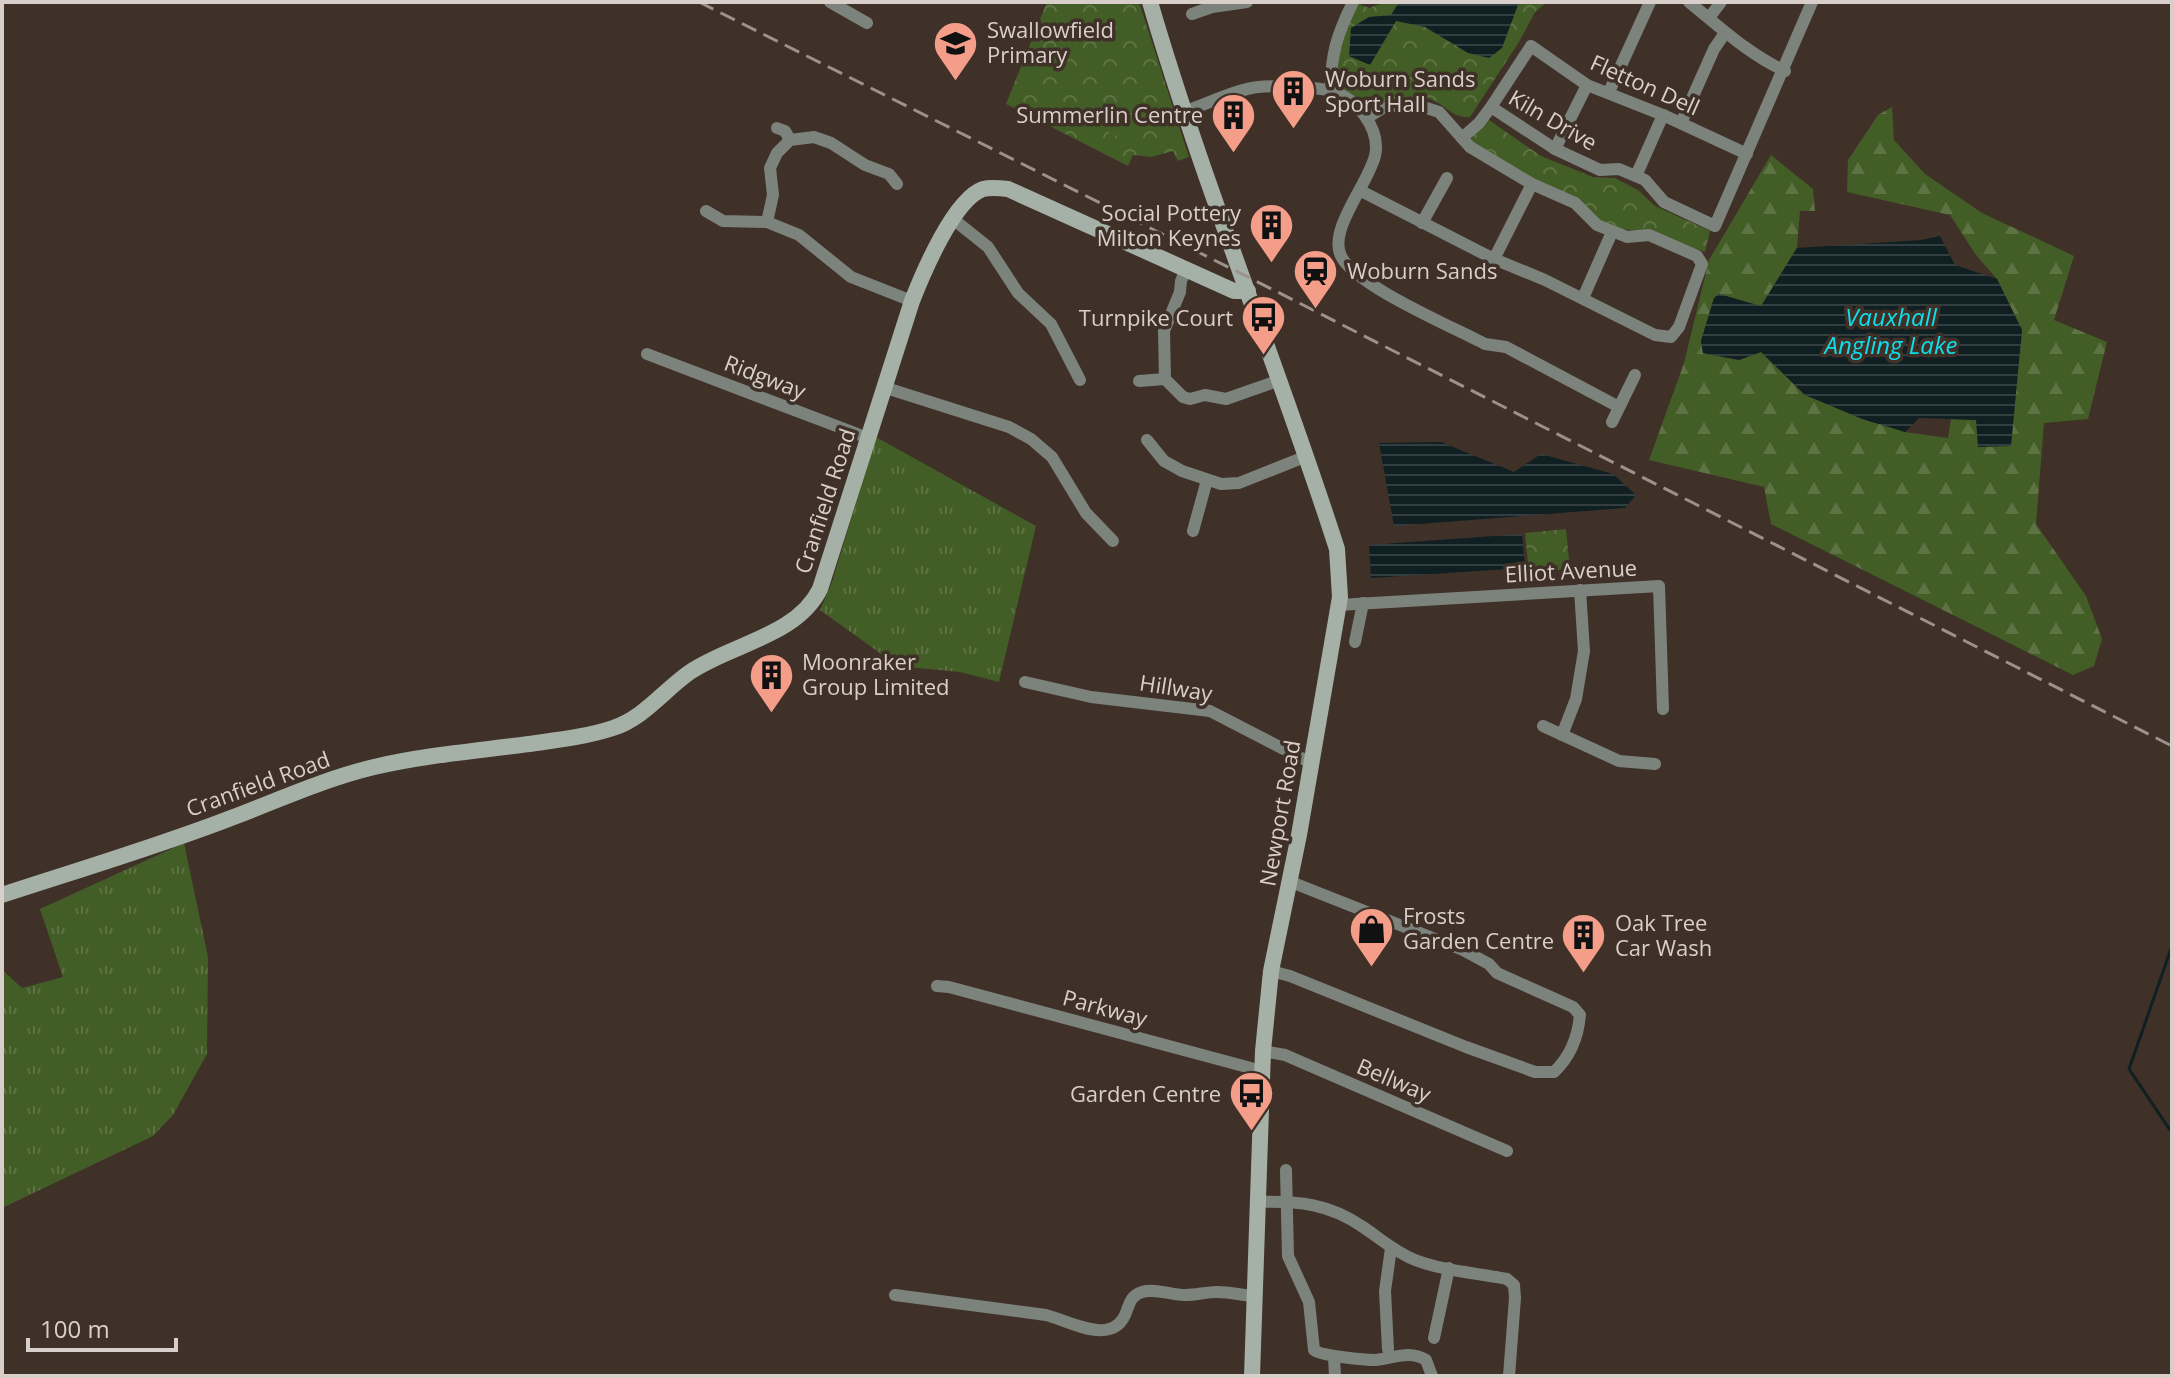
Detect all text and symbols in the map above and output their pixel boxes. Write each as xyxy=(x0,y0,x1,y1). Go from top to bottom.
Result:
place label: Swallowfield Primary xyxy=(987,14,1114,69)
school or university icon: Swallowfield Primary xyxy=(932,19,980,82)
street label: Fletton Dell xyxy=(1586,47,1705,122)
place label: Woburn Sands Sport Hall xyxy=(1325,63,1475,118)
building icon: Woburn Sands Sport Hall xyxy=(1270,68,1318,131)
street label: Kiln Drive xyxy=(1504,82,1603,157)
building icon: Summerlin Centre xyxy=(1210,91,1258,154)
place label: Summerlin Centre xyxy=(1016,99,1203,129)
place label: Social Pottery Milton Keynes xyxy=(1097,197,1242,252)
building icon: Social Pottery Milton Keynes xyxy=(1248,202,1296,265)
station icon: Woburn Sands xyxy=(1292,247,1340,310)
place label: Woburn Sands xyxy=(1347,255,1497,285)
bus stop icon: Turnpike Court xyxy=(1240,294,1288,357)
water label: Vauxhall Angling Lake xyxy=(1822,300,1958,361)
place label: Turnpike Court xyxy=(1079,302,1233,332)
street label: Ridgway xyxy=(720,347,811,406)
street label: Cranfield Road xyxy=(786,424,862,577)
street label: Elliot Avenue xyxy=(1504,552,1638,588)
place label: Moonraker Group Limited xyxy=(802,646,950,701)
building icon: Moonraker Group Limited xyxy=(747,651,795,714)
street label: Hillway xyxy=(1138,666,1216,708)
street label: Newport Road xyxy=(1251,737,1307,888)
street label: Cranfield Road xyxy=(182,743,334,823)
place label: Frosts Garden Centre xyxy=(1403,900,1554,955)
shop icon: Frosts Garden Centre xyxy=(1348,905,1396,968)
place label: Oak Tree Car Wash xyxy=(1615,907,1712,962)
building icon: Oak Tree Car Wash xyxy=(1560,912,1608,975)
street label: Parkway xyxy=(1060,981,1152,1033)
street label: Bellway xyxy=(1353,1050,1437,1109)
bus stop icon: Garden Centre xyxy=(1228,1070,1276,1133)
place label: Garden Centre xyxy=(1070,1078,1221,1108)
scale bar xyxy=(28,1302,176,1352)
text: 100 m xyxy=(40,1312,110,1345)

